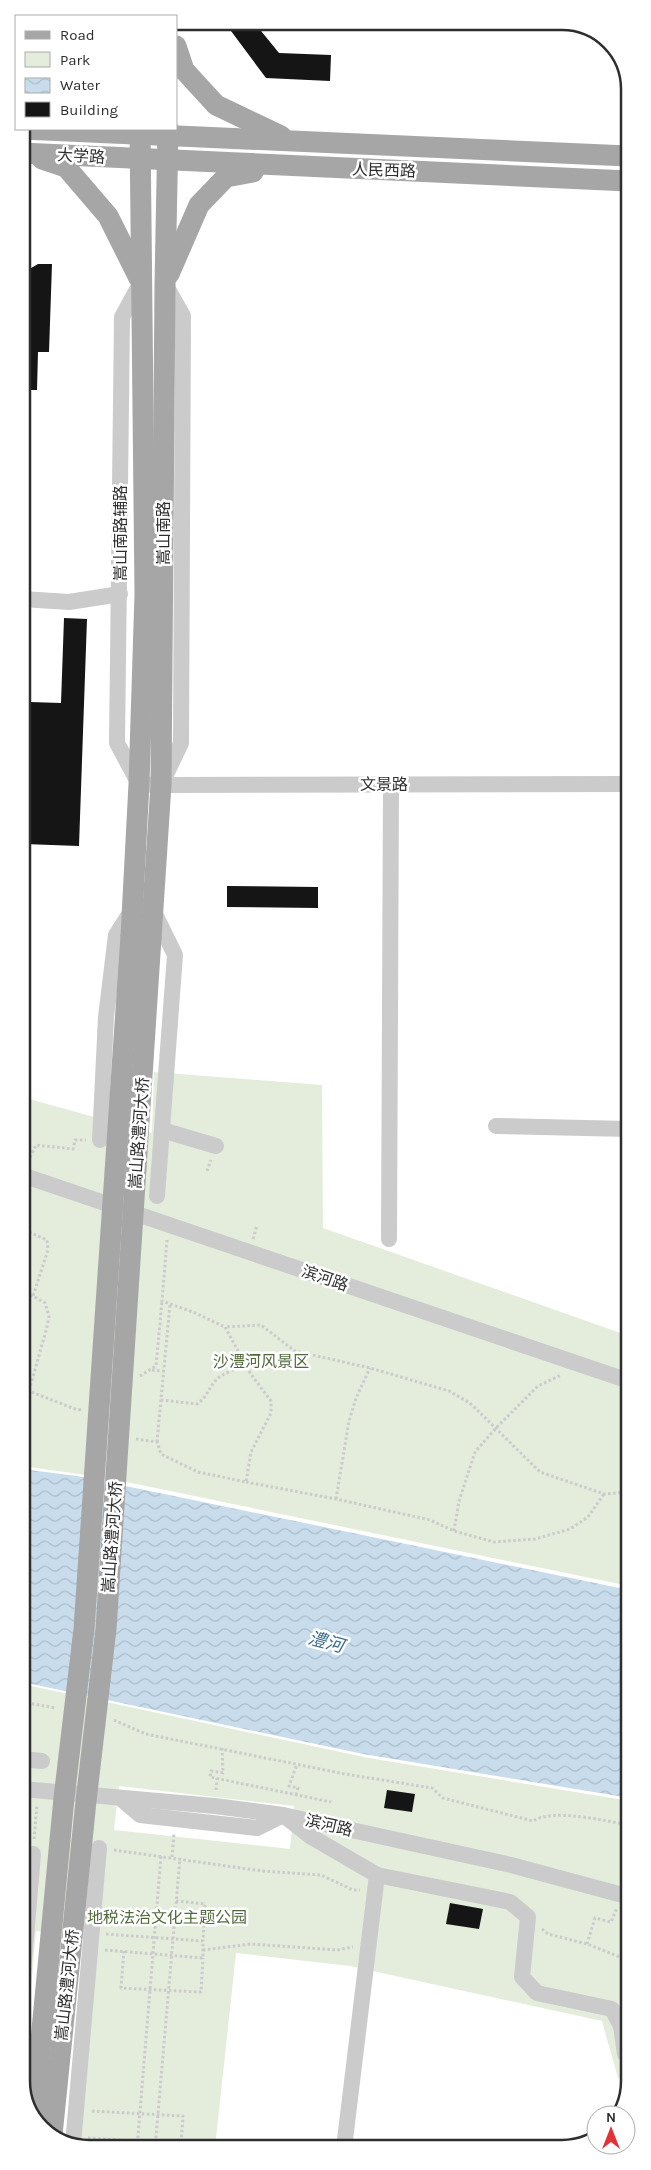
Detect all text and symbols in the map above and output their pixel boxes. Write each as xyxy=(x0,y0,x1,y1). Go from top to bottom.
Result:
legend xyxy=(15,15,178,130)
text: Road xyxy=(60,26,95,44)
text: Park xyxy=(60,51,90,69)
text: Water xyxy=(60,76,101,94)
text: Building xyxy=(60,101,118,119)
street label: 大学路 xyxy=(57,145,105,167)
street label: 人民西路 xyxy=(352,159,416,181)
street label: 嵩山南路辅路 xyxy=(111,485,130,581)
street label: 嵩山南路 xyxy=(154,501,173,565)
street label: 文景路 xyxy=(360,775,408,794)
street label: 嵩山路澧河大桥 xyxy=(126,1076,152,1190)
street label: 滨河路 xyxy=(299,1261,351,1295)
park label: 沙澧河风景区 xyxy=(213,1352,309,1371)
street label: 嵩山路澧河大桥 xyxy=(99,1480,125,1594)
water label: 澧河 xyxy=(306,1627,349,1658)
street label: 滨河路 xyxy=(303,1810,355,1840)
park label: 地税法治文化主题公园 xyxy=(87,1908,247,1927)
street label: 嵩山路澧河大桥 xyxy=(52,1928,82,2042)
north arrow xyxy=(586,2105,636,2155)
text: N xyxy=(606,2109,616,2126)

